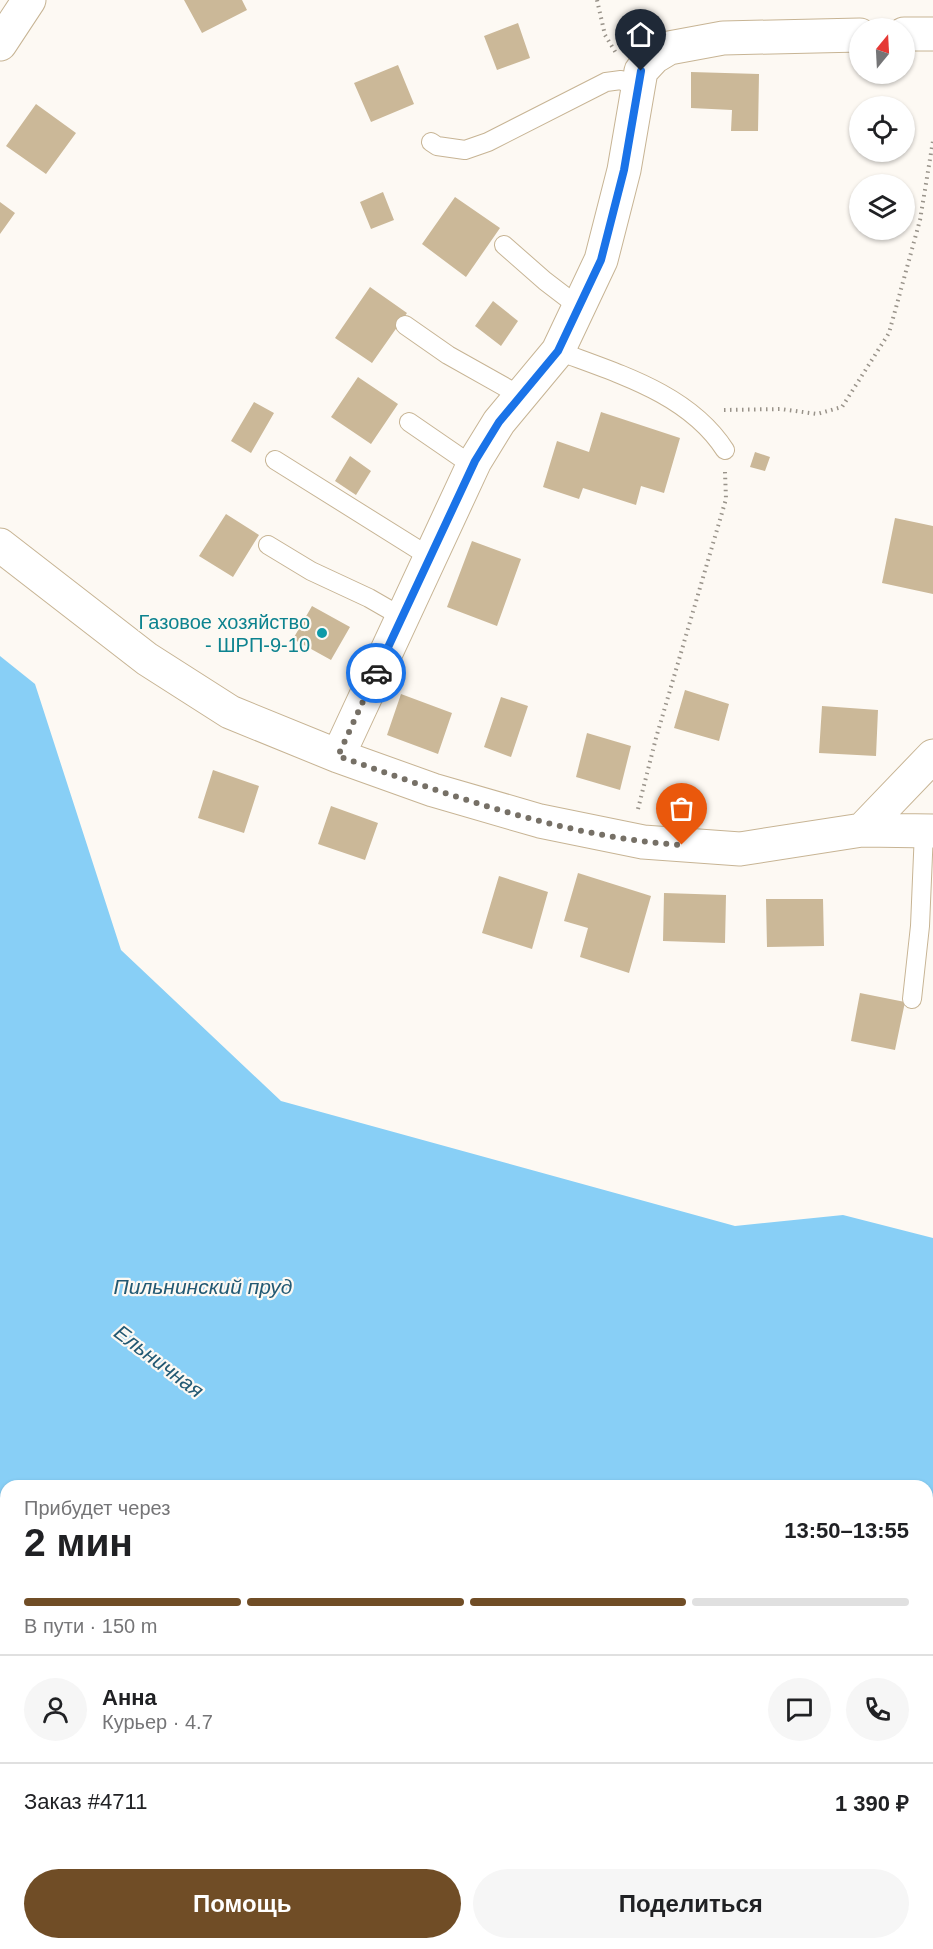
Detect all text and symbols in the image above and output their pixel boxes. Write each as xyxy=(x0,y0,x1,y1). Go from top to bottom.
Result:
pin xyxy=(615,9,666,71)
icon: home xyxy=(624,18,657,51)
north arrow xyxy=(849,18,915,84)
map controls xyxy=(849,18,915,240)
button: locate xyxy=(849,96,915,162)
button: layers xyxy=(849,174,915,240)
place label: Газовое хозяйство - ШРП-9-10 xyxy=(139,611,310,656)
marker: Газовое хозяйство - ШРП-9-10 xyxy=(315,626,329,640)
courier xyxy=(346,643,406,703)
icon: car xyxy=(360,657,393,690)
pin xyxy=(656,783,707,845)
icon: bag xyxy=(665,792,698,825)
water label: Пильнинский пруд xyxy=(114,1275,292,1298)
water label: Ельничная xyxy=(110,1320,208,1402)
text: Прибудет через xyxy=(24,1497,170,1519)
text: 13:50–13:55 xyxy=(784,1518,909,1543)
text: 2 мин xyxy=(24,1521,133,1564)
text: В пути · 150 m xyxy=(24,1615,157,1637)
button: person xyxy=(24,1678,87,1741)
button: chat xyxy=(768,1678,831,1741)
button: phone xyxy=(846,1678,909,1741)
text: Анна xyxy=(102,1685,157,1710)
text: Курьер · 4.7 xyxy=(102,1711,213,1733)
text: Заказ #4711 xyxy=(24,1789,147,1814)
text: 1 390 ₽ xyxy=(835,1791,909,1816)
button: Помощь xyxy=(24,1869,461,1938)
button: Поделиться xyxy=(473,1869,909,1938)

